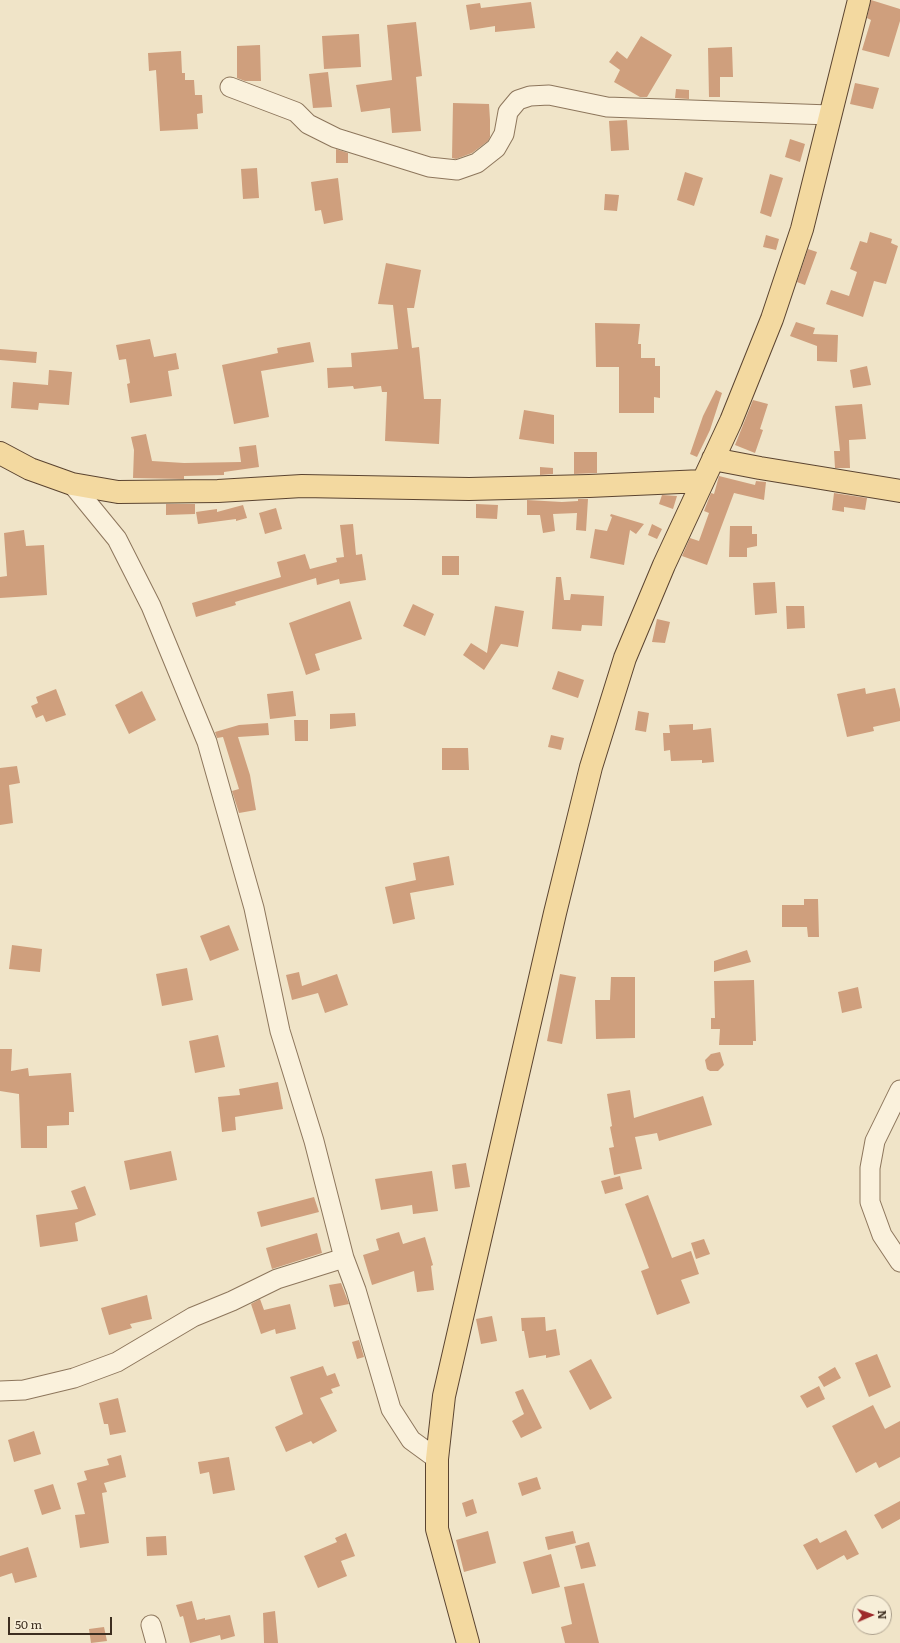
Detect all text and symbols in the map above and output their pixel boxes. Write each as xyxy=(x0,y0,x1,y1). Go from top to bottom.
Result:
north arrow xyxy=(852,1595,892,1635)
scale bar xyxy=(10,1609,114,1635)
text: N xyxy=(875,1610,891,1620)
text: 50 m xyxy=(15,1615,42,1633)

